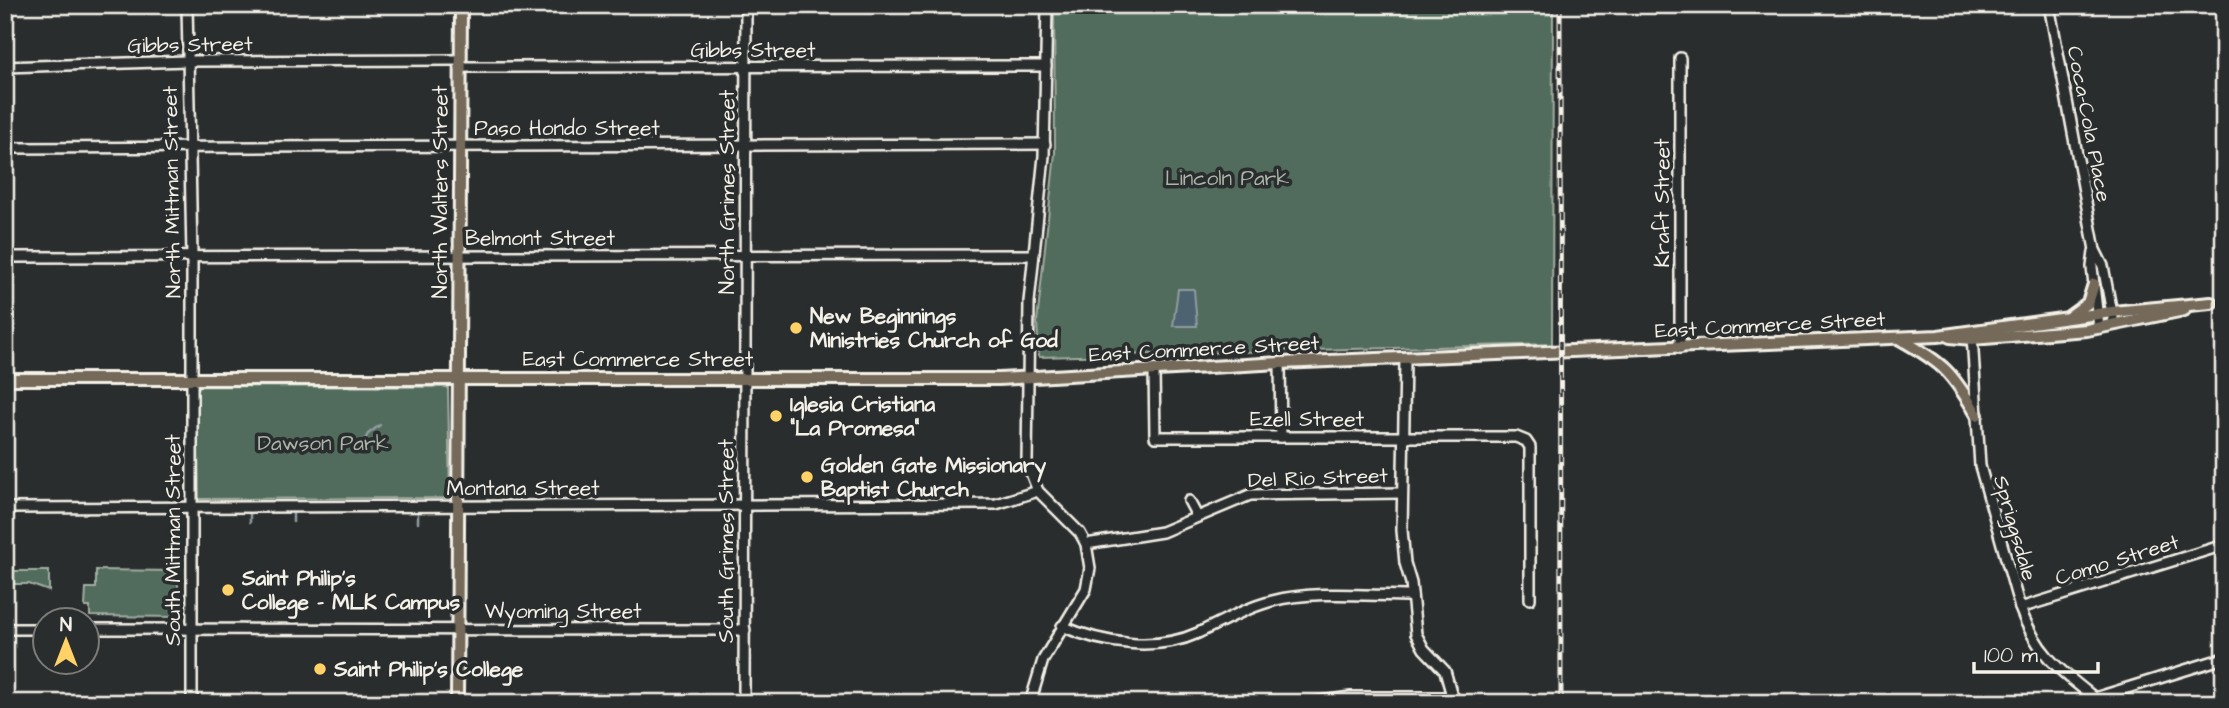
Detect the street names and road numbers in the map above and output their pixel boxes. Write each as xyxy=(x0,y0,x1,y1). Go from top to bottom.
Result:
street label: Gibbs Street xyxy=(127,29,253,61)
street label: Gibbs Street xyxy=(690,36,816,65)
street label: Coca-Cola Place xyxy=(2060,44,2118,204)
street label: North Mittman Street xyxy=(156,85,188,298)
street label: North Walters Street xyxy=(426,85,455,298)
street label: North Grimes Street xyxy=(713,89,742,294)
street label: Paso Hondo Street xyxy=(474,114,660,143)
street label: Kraft Street xyxy=(1648,138,1677,268)
street label: Belmont Street xyxy=(465,224,615,253)
street label: East Commerce Street xyxy=(1654,304,1886,346)
street label: East Commerce Street xyxy=(1088,328,1320,370)
street label: East Commerce Street xyxy=(523,345,754,374)
street label: Ezell Street xyxy=(1250,405,1365,434)
street label: South Mittman Street xyxy=(159,434,188,646)
street label: South Grimes Street xyxy=(712,438,741,643)
street label: Del Rio Street xyxy=(1248,461,1389,495)
street label: Spriggsdale xyxy=(1984,472,2044,585)
street label: Montana Street xyxy=(446,474,600,503)
street label: Como Street xyxy=(2052,527,2183,593)
street label: Wyoming Street xyxy=(484,597,642,628)

